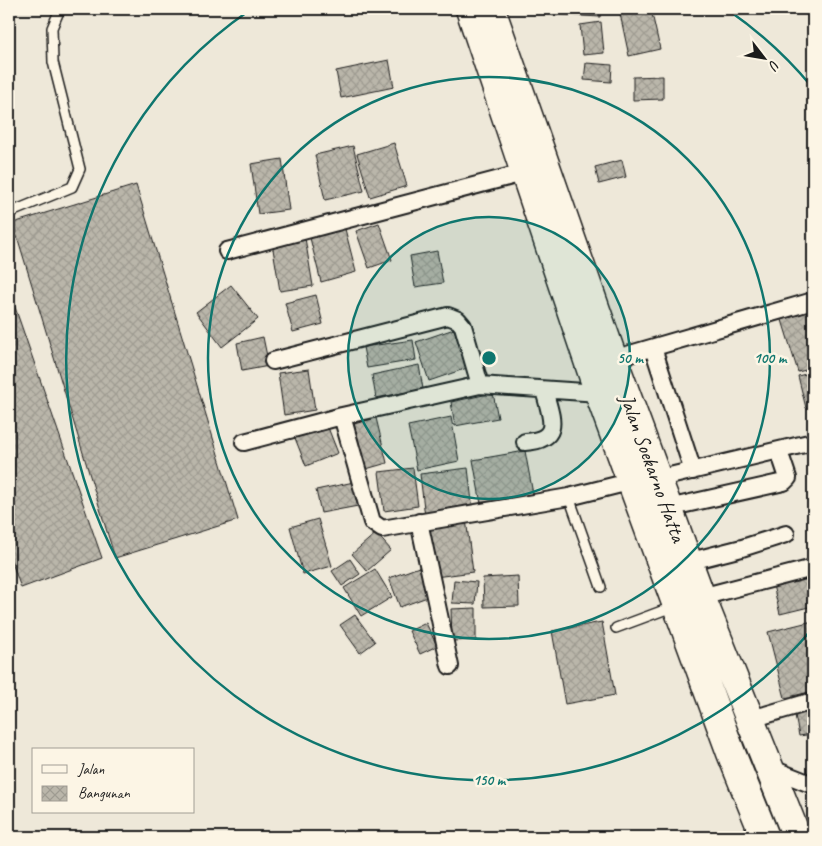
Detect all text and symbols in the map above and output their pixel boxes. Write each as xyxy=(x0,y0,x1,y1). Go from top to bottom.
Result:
north arrow xyxy=(740,32,790,82)
text: U xyxy=(764,57,784,74)
centre of rings xyxy=(480,349,498,367)
text: 50 m xyxy=(617,349,644,368)
text: 100 m xyxy=(754,349,788,368)
street label: Jalan Soekarno Hatta xyxy=(614,390,692,547)
legend xyxy=(32,748,195,814)
text: Jalan xyxy=(77,760,105,779)
text: 150 m xyxy=(473,771,507,790)
text: Bangunan xyxy=(78,784,131,803)

